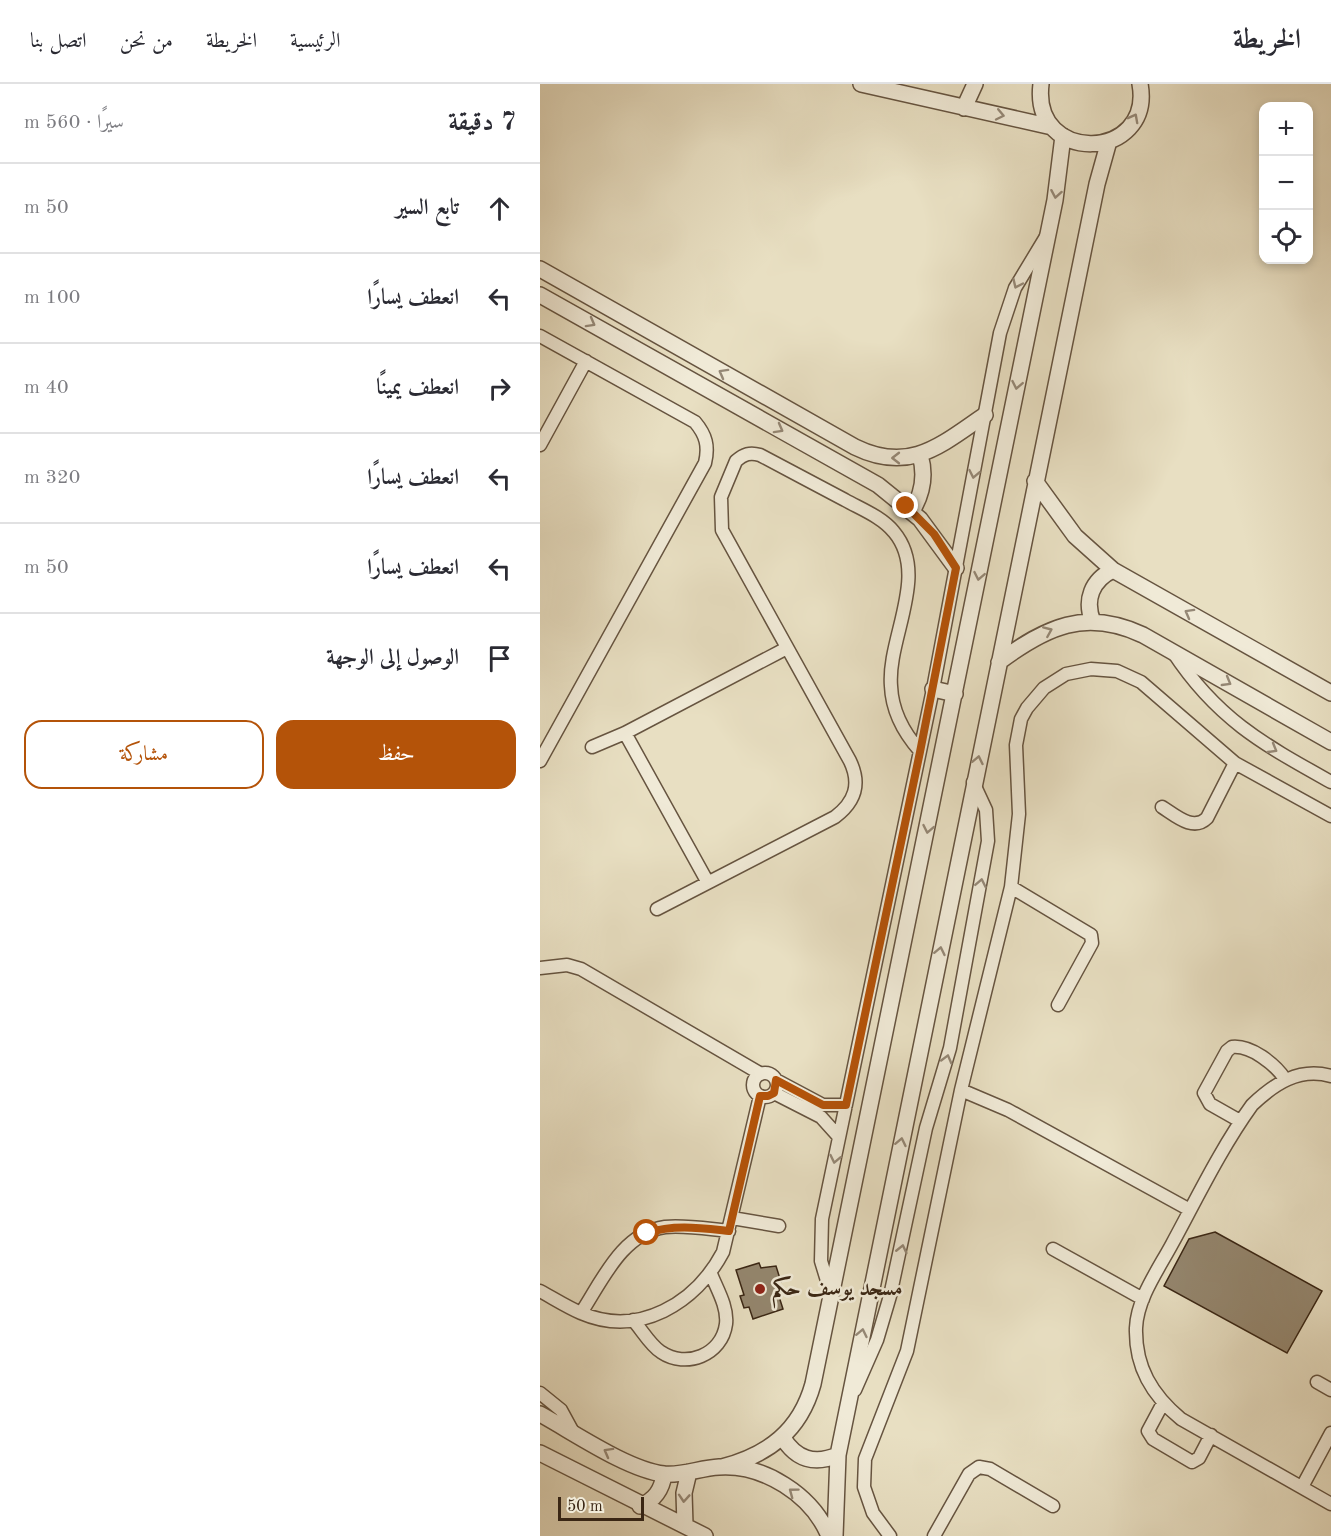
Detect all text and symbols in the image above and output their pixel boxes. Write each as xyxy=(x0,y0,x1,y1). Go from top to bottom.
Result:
text: الخريطة xyxy=(1233,27,1301,55)
text: اتصل بنا xyxy=(30,31,87,52)
text: من نحن xyxy=(120,31,173,52)
text: الخريطة xyxy=(206,31,257,52)
text: الرئيسية xyxy=(290,31,341,52)
map controls xyxy=(1259,102,1313,264)
button: + xyxy=(1259,102,1313,156)
one-way arrow xyxy=(995,108,1005,121)
text: 7 دقيقة xyxy=(448,110,516,136)
text: سيرًا · 560 m xyxy=(24,113,124,133)
one-way arrow xyxy=(1127,114,1138,124)
button: − xyxy=(1259,156,1313,210)
one-way arrow xyxy=(1050,189,1063,199)
icon: ahead xyxy=(483,192,516,225)
text: تابع السير xyxy=(395,197,459,219)
text: 50 m xyxy=(24,198,69,218)
button: locate xyxy=(1259,210,1313,264)
one-way arrow xyxy=(1013,278,1025,289)
icon: left xyxy=(483,282,516,315)
text: انعطف يسارًا xyxy=(367,287,459,309)
text: 100 m xyxy=(24,288,80,308)
one-way arrow xyxy=(585,316,595,327)
one-way arrow xyxy=(719,368,729,380)
icon: right xyxy=(483,372,516,405)
text: انعطف يمينًا xyxy=(376,377,459,399)
text: 40 m xyxy=(24,378,69,398)
one-way arrow xyxy=(1011,380,1024,390)
one-way arrow xyxy=(773,422,783,433)
one-way arrow xyxy=(892,452,901,464)
icon: left xyxy=(483,462,516,495)
text: انعطف يسارًا xyxy=(367,467,459,489)
text: 320 m xyxy=(24,468,80,488)
one-way arrow xyxy=(968,468,981,478)
route end xyxy=(892,492,918,518)
icon: left xyxy=(483,552,516,585)
text: انعطف يسارًا xyxy=(367,557,459,579)
text: 50 m xyxy=(24,558,69,578)
one-way arrow xyxy=(973,571,986,581)
one-way arrow xyxy=(1185,609,1195,620)
one-way arrow xyxy=(1041,626,1052,638)
icon: arrive xyxy=(483,642,516,675)
text: الوصول إلى الوجهة xyxy=(326,647,459,669)
one-way arrow xyxy=(1221,675,1231,687)
button: مشاركة xyxy=(24,720,264,789)
button: حفظ xyxy=(276,720,516,789)
one-way arrow xyxy=(1267,742,1277,754)
one-way arrow xyxy=(971,755,984,765)
one-way arrow xyxy=(922,824,935,834)
one-way arrow xyxy=(974,878,987,888)
one-way arrow xyxy=(933,946,946,956)
one-way arrow xyxy=(940,1054,953,1064)
one-way arrow xyxy=(894,1137,907,1147)
one-way arrow xyxy=(829,1153,842,1163)
route start xyxy=(633,1219,659,1245)
one-way arrow xyxy=(894,1244,907,1254)
place label: مسجد يوسف حكم xyxy=(772,1276,902,1309)
marker: مسجد يوسف حكم xyxy=(753,1282,767,1296)
one-way arrow xyxy=(855,1328,868,1338)
one-way arrow xyxy=(604,1448,615,1459)
one-way arrow xyxy=(788,1488,799,1499)
scale bar xyxy=(558,1494,644,1522)
one-way arrow xyxy=(678,1494,691,1503)
text: 50 m xyxy=(567,1499,603,1515)

